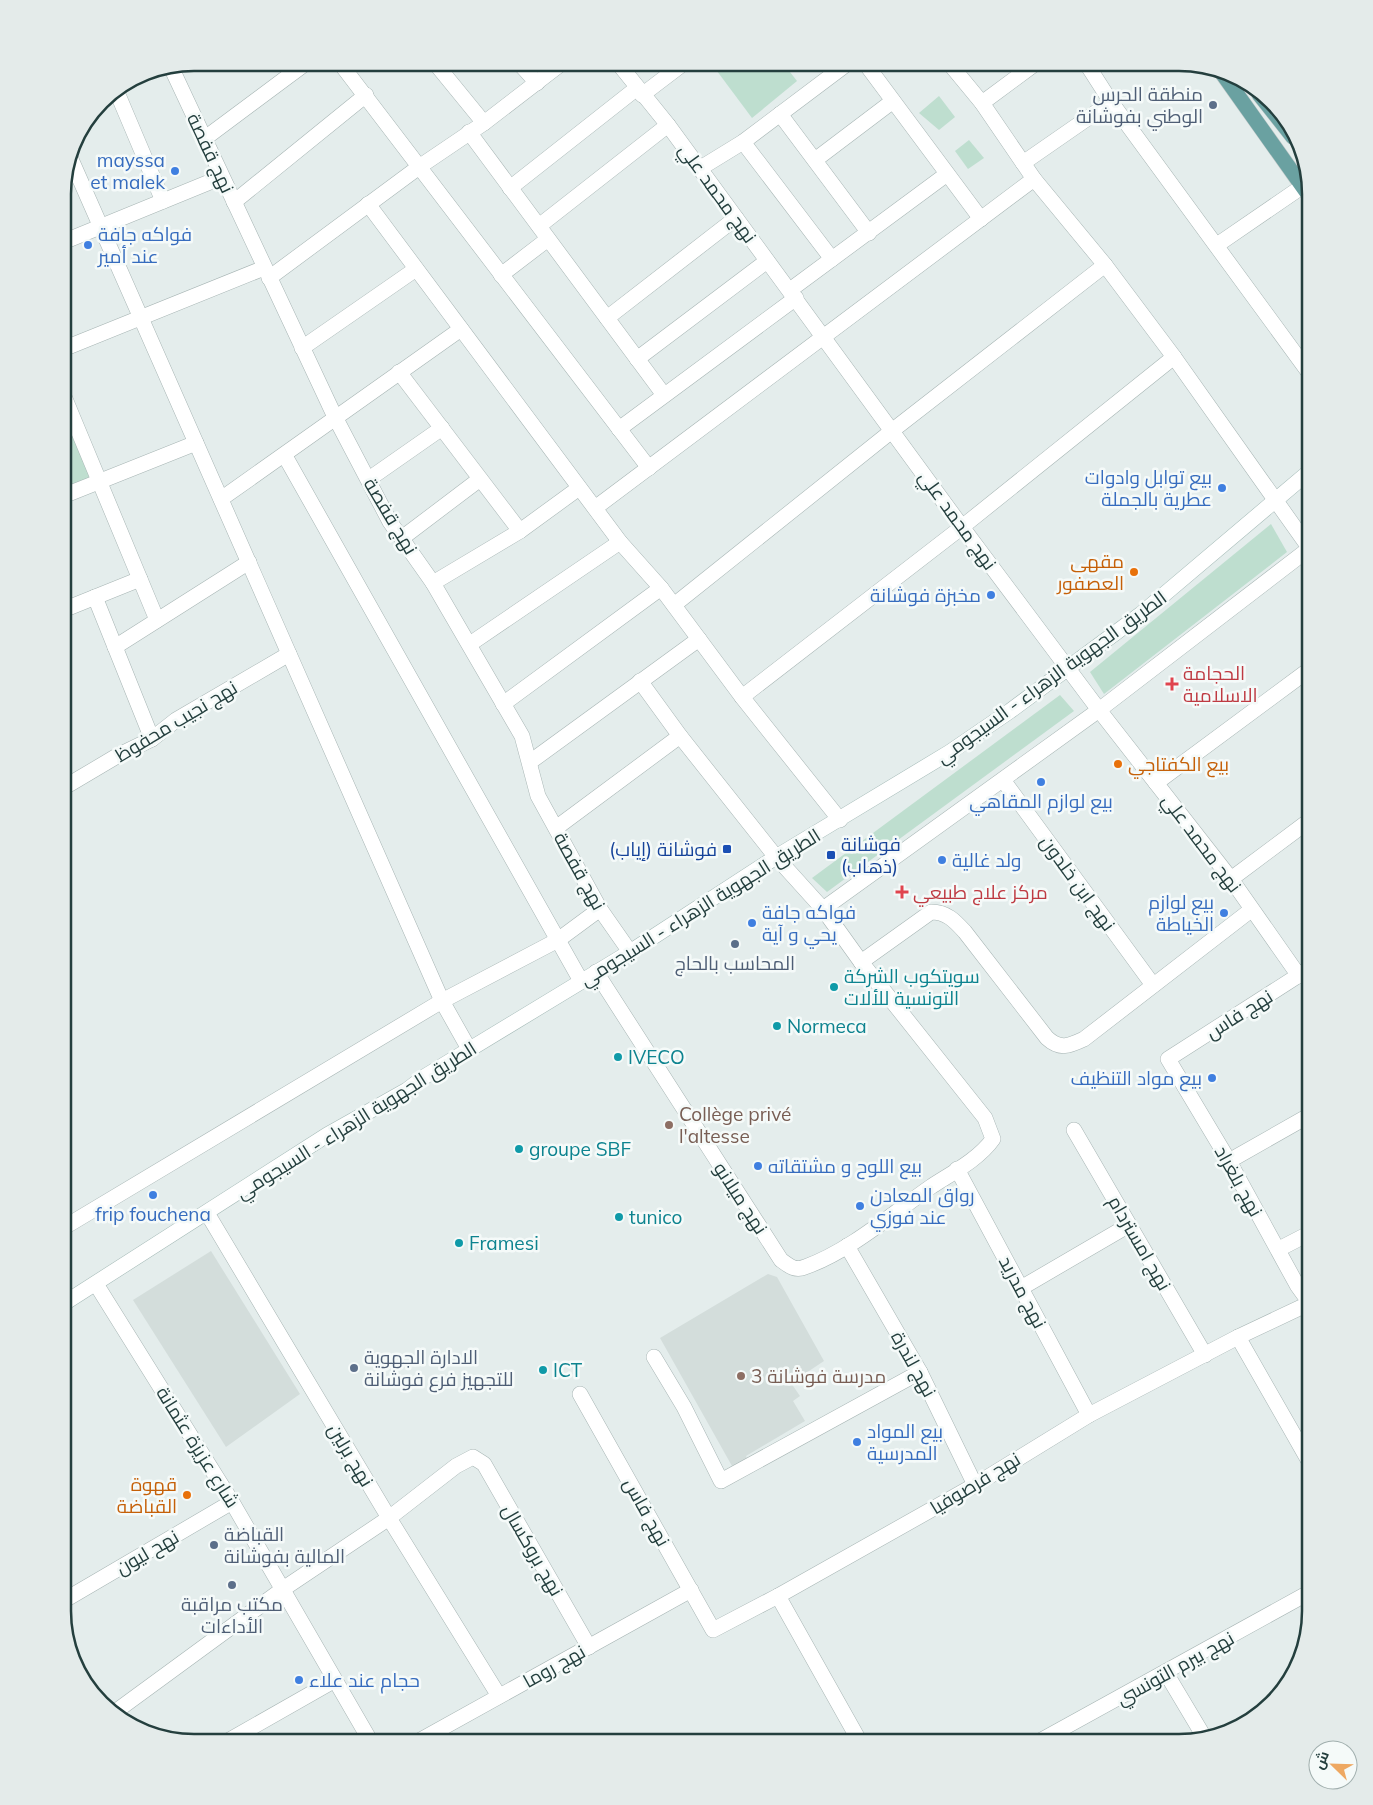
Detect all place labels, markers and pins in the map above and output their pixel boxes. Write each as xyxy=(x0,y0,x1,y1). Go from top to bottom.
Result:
place label: منطقة الحرس الوطني بفوشانة xyxy=(1076,82,1203,131)
marker: منطقة الحرس الوطني بفوشانة xyxy=(1207,99,1219,111)
place label: mayssa et malek xyxy=(90,148,165,194)
marker: mayssa et malek xyxy=(169,165,181,177)
place label: فواكه جافة عند أمير xyxy=(97,222,192,268)
marker: فواكه جافة عند أمير xyxy=(82,239,94,251)
place label: بيع توابل وادوات عطرية بالجملة xyxy=(1085,465,1212,511)
marker: بيع توابل وادوات عطرية بالجملة xyxy=(1216,482,1228,494)
place label: مقهى العصفور xyxy=(1056,549,1124,595)
marker: مقهى العصفور xyxy=(1128,566,1140,578)
place label: مخبزة فوشانة xyxy=(870,583,981,607)
marker: مخبزة فوشانة xyxy=(985,589,997,601)
place label: الحجامة الاسلامية xyxy=(1183,661,1258,707)
marker: الحجامة الاسلامية xyxy=(1165,677,1179,691)
place label: بيع الكفتاجي xyxy=(1128,752,1229,779)
marker: بيع الكفتاجي xyxy=(1112,758,1124,770)
marker: بيع لوازم المقاهي xyxy=(1035,776,1047,788)
place label: بيع لوازم المقاهي xyxy=(969,789,1113,816)
place label: فوشانة (ذهاب) xyxy=(841,832,901,878)
place label: فوشانة (إياب) xyxy=(609,837,717,861)
marker: فوشانة (إياب) xyxy=(721,843,733,855)
place label: ولد غالية xyxy=(952,848,1021,872)
marker: فوشانة (ذهاب) xyxy=(825,849,837,861)
marker: ولد غالية xyxy=(936,854,948,866)
place label: مركز علاج طبيعي xyxy=(913,880,1048,907)
marker: مركز علاج طبيعي xyxy=(895,885,909,899)
place label: بيع لوازم الخياطة xyxy=(1148,890,1214,936)
place label: فواكه جافة يحي و آية xyxy=(762,900,856,949)
marker: بيع لوازم الخياطة xyxy=(1218,907,1230,919)
marker: فواكه جافة يحي و آية xyxy=(746,917,758,929)
marker: المحاسب بالحاج xyxy=(729,938,741,950)
place label: المحاسب بالحاج xyxy=(675,951,795,977)
place label: سويتكوب الشركة التونسية للألات xyxy=(844,964,980,1010)
marker: سويتكوب الشركة التونسية للألات xyxy=(828,981,840,993)
place label: Normeca xyxy=(787,1014,867,1038)
marker: Normeca xyxy=(771,1020,783,1032)
place label: IVECO xyxy=(628,1045,685,1069)
marker: IVECO xyxy=(612,1051,624,1063)
place label: بيع مواد التنظيف xyxy=(1071,1066,1202,1092)
marker: بيع مواد التنظيف xyxy=(1206,1072,1218,1084)
place label: Collège privé l'altesse xyxy=(679,1102,791,1148)
marker: Collège privé l'altesse xyxy=(663,1119,675,1131)
place label: groupe SBF xyxy=(529,1137,631,1161)
marker: groupe SBF xyxy=(513,1143,525,1155)
place label: بيع اللوح و مشتقاته xyxy=(768,1154,922,1180)
marker: بيع اللوح و مشتقاته xyxy=(752,1160,764,1172)
place label: رواق المعادن عند فوزي xyxy=(870,1183,975,1232)
marker: frip fouchena xyxy=(147,1189,159,1201)
marker: رواق المعادن عند فوزي xyxy=(854,1200,866,1212)
place label: frip fouchena xyxy=(95,1202,211,1226)
place label: tunico xyxy=(629,1205,682,1229)
marker: tunico xyxy=(613,1211,625,1223)
place label: Framesi xyxy=(469,1231,539,1255)
marker: Framesi xyxy=(453,1237,465,1249)
place label: الادارة الجهوية للتجهيز فرع فوشانة xyxy=(364,1345,513,1393)
place label: ICT xyxy=(553,1358,583,1382)
marker: الادارة الجهوية للتجهيز فرع فوشانة xyxy=(348,1362,360,1374)
marker: ICT xyxy=(537,1364,549,1376)
place label: مدرسة فوشانة 3 xyxy=(751,1364,886,1388)
marker: مدرسة فوشانة 3 xyxy=(735,1370,747,1382)
place label: بيع المواد المدرسية xyxy=(867,1419,943,1465)
marker: بيع المواد المدرسية xyxy=(851,1436,863,1448)
place label: قهوة القباضة xyxy=(117,1472,177,1518)
marker: قهوة القباضة xyxy=(181,1489,193,1501)
place label: القباضة المالية بفوشانة xyxy=(224,1522,345,1568)
marker: القباضة المالية بفوشانة xyxy=(208,1539,220,1551)
marker: مكتب مراقبة الأداءات xyxy=(226,1579,238,1591)
place label: مكتب مراقبة الأداءات xyxy=(181,1592,283,1638)
place label: حجام عند علاء xyxy=(309,1668,420,1694)
marker: حجام عند علاء xyxy=(293,1674,305,1686)

